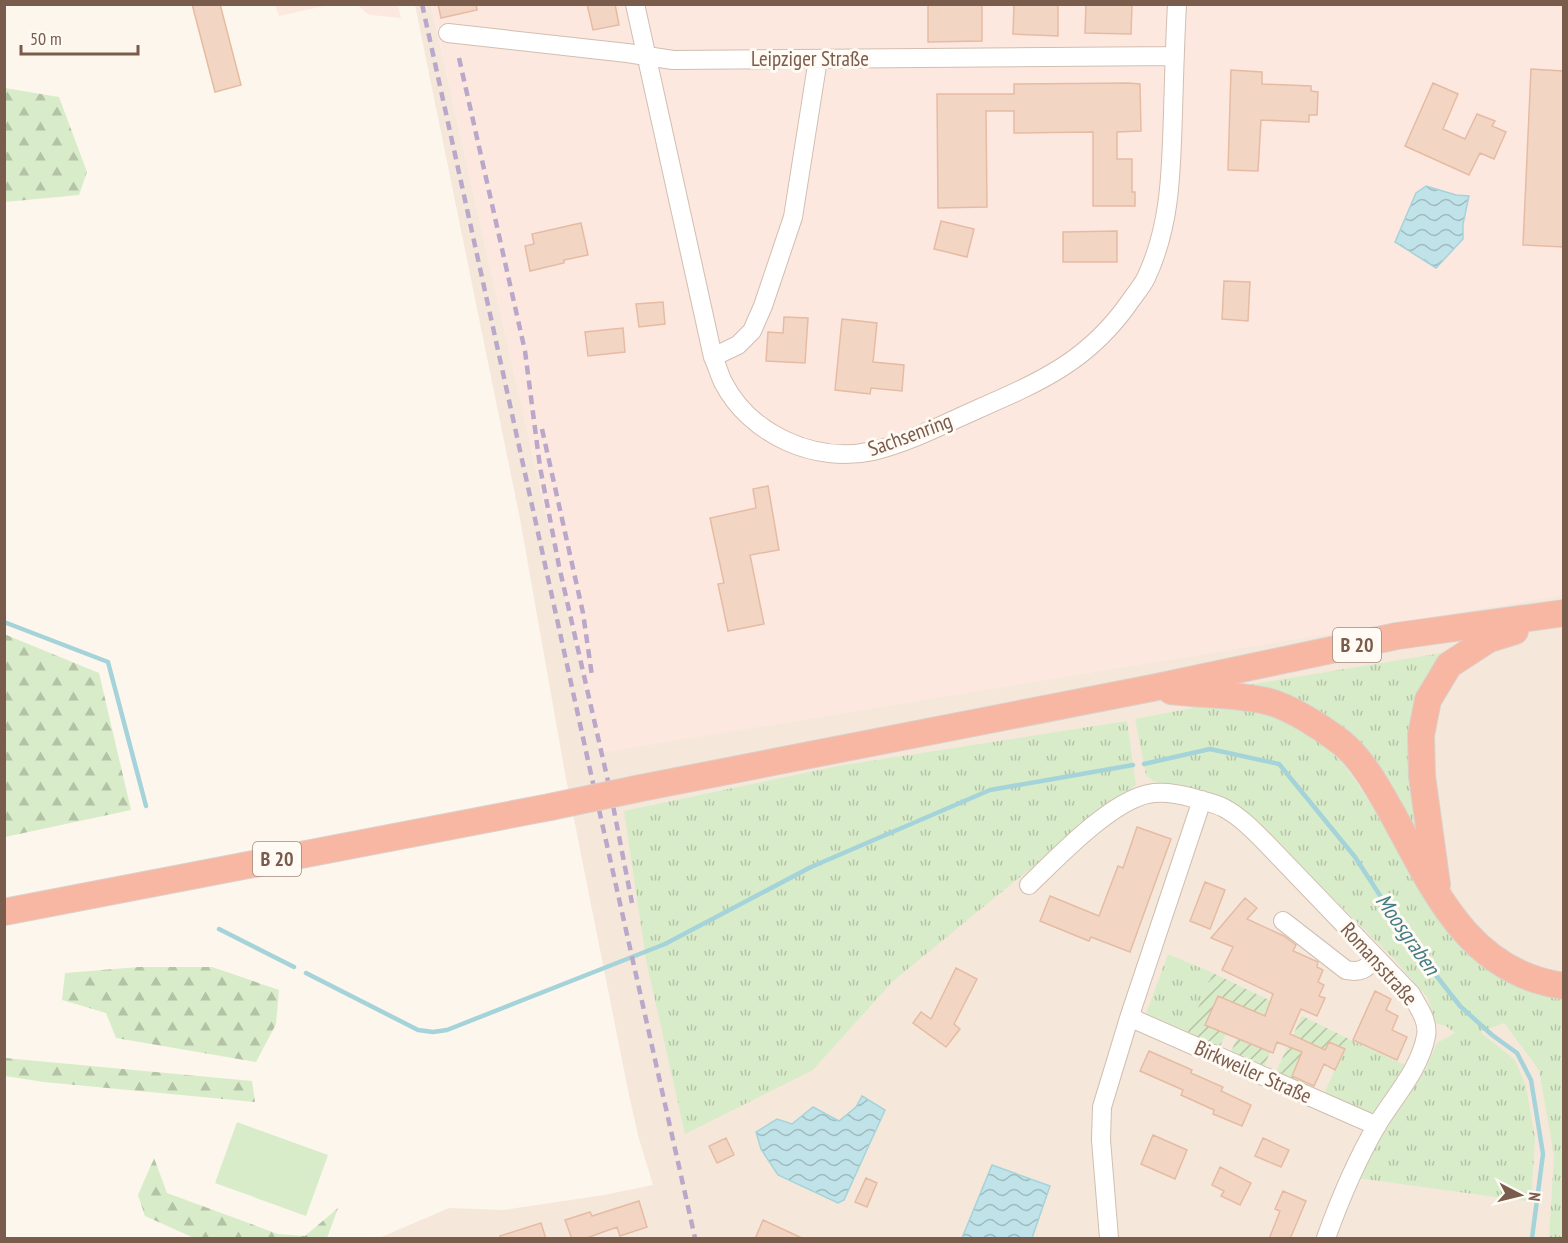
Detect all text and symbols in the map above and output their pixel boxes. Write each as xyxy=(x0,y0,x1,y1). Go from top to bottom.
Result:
scale bar xyxy=(21,18,138,56)
text: 50 m xyxy=(30,27,62,50)
street label: Leipziger Straße xyxy=(751,45,869,72)
street label: Sachsenring xyxy=(864,407,956,462)
road number: B 20 xyxy=(1333,628,1381,662)
road number: B 20 xyxy=(253,842,301,876)
water label: Moosgraben xyxy=(1370,888,1447,981)
street label: Romansstraße xyxy=(1335,916,1424,1011)
street label: Birkweiler Straße xyxy=(1190,1034,1316,1109)
north arrow xyxy=(1490,1165,1550,1225)
text: N xyxy=(1524,1191,1545,1202)

